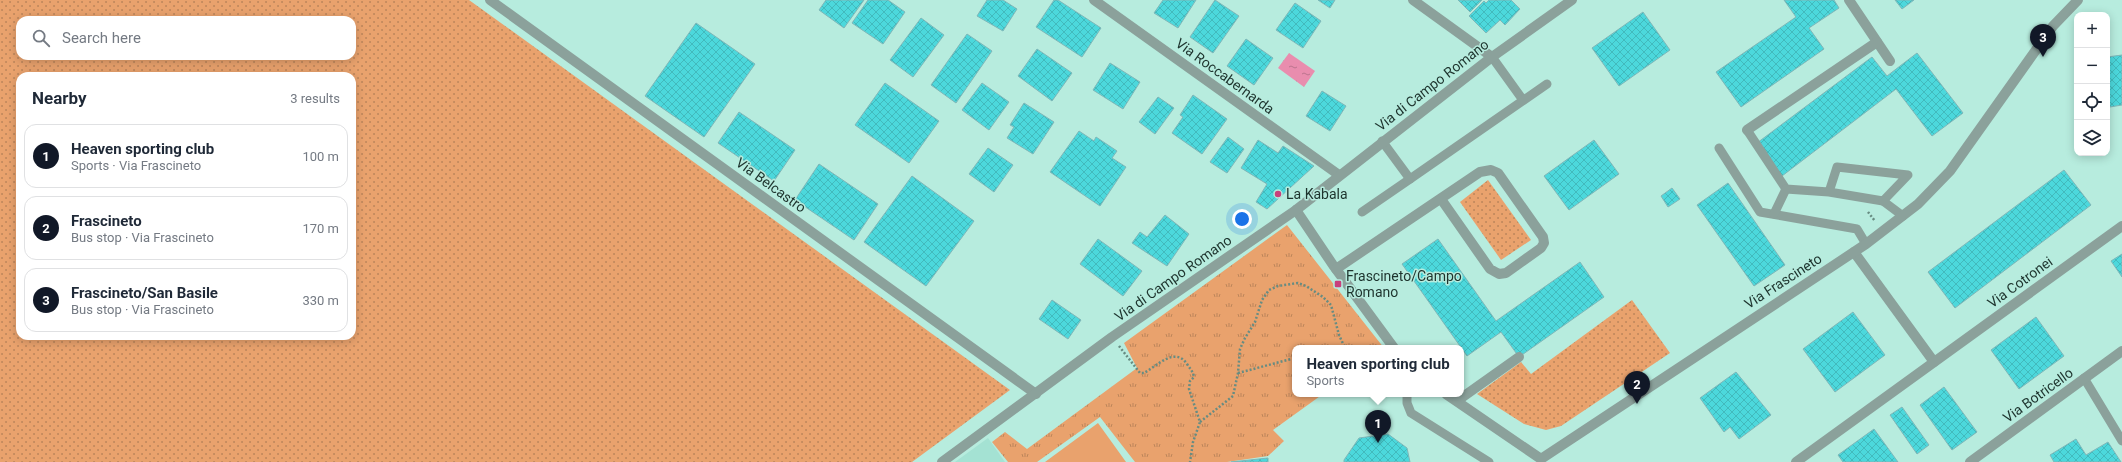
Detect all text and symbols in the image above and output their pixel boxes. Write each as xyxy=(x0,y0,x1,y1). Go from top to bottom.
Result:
map controls xyxy=(2074,12,2110,156)
button: + xyxy=(2074,12,2110,48)
search box xyxy=(16,16,356,60)
pin: 3 xyxy=(2030,24,2056,57)
icon: search xyxy=(30,27,52,49)
text: Search here xyxy=(62,29,141,47)
street label: Via Roccabernarda xyxy=(1173,35,1277,117)
street label: Via di Campo Romano xyxy=(1372,36,1492,134)
button: − xyxy=(2074,48,2110,84)
button: locate xyxy=(2074,84,2110,120)
text: Nearby xyxy=(32,88,87,108)
text: 3 results xyxy=(290,91,340,106)
button: layers xyxy=(2074,120,2110,156)
text: Heaven sporting club xyxy=(71,140,214,158)
text: 1 xyxy=(42,149,50,164)
text: 100 m xyxy=(302,149,339,164)
street label: Via Belcastro xyxy=(733,154,809,216)
text: Sports · Via Frascineto xyxy=(71,158,201,173)
place label: La Kabala xyxy=(1286,186,1348,202)
marker: La Kabala xyxy=(1273,189,1283,199)
your location xyxy=(1232,209,1252,229)
text: Frascineto xyxy=(71,212,142,230)
text: 2 xyxy=(42,221,50,236)
text: 170 m xyxy=(302,221,339,236)
text: Bus stop · Via Frascineto xyxy=(71,230,214,245)
street label: Via di Campo Romano xyxy=(1112,232,1234,324)
street label: Via Frascineto xyxy=(1741,250,1825,312)
street label: Via Cotronei xyxy=(1984,253,2056,311)
place label: Frascineto/Campo Romano xyxy=(1346,268,1462,300)
marker: Frascineto/Campo Romano xyxy=(1333,279,1343,289)
text: Frascineto/San Basile xyxy=(71,284,218,302)
text: 3 xyxy=(42,293,50,308)
text: 330 m xyxy=(302,293,339,308)
text: Bus stop · Via Frascineto xyxy=(71,302,214,317)
popup xyxy=(1292,345,1464,397)
text: Heaven sporting club xyxy=(1306,355,1450,373)
street label: Via Botricello xyxy=(2000,364,2076,426)
pin: 2 xyxy=(1624,371,1650,404)
text: Sports xyxy=(1306,373,1345,388)
pin: 1 xyxy=(1365,410,1391,443)

